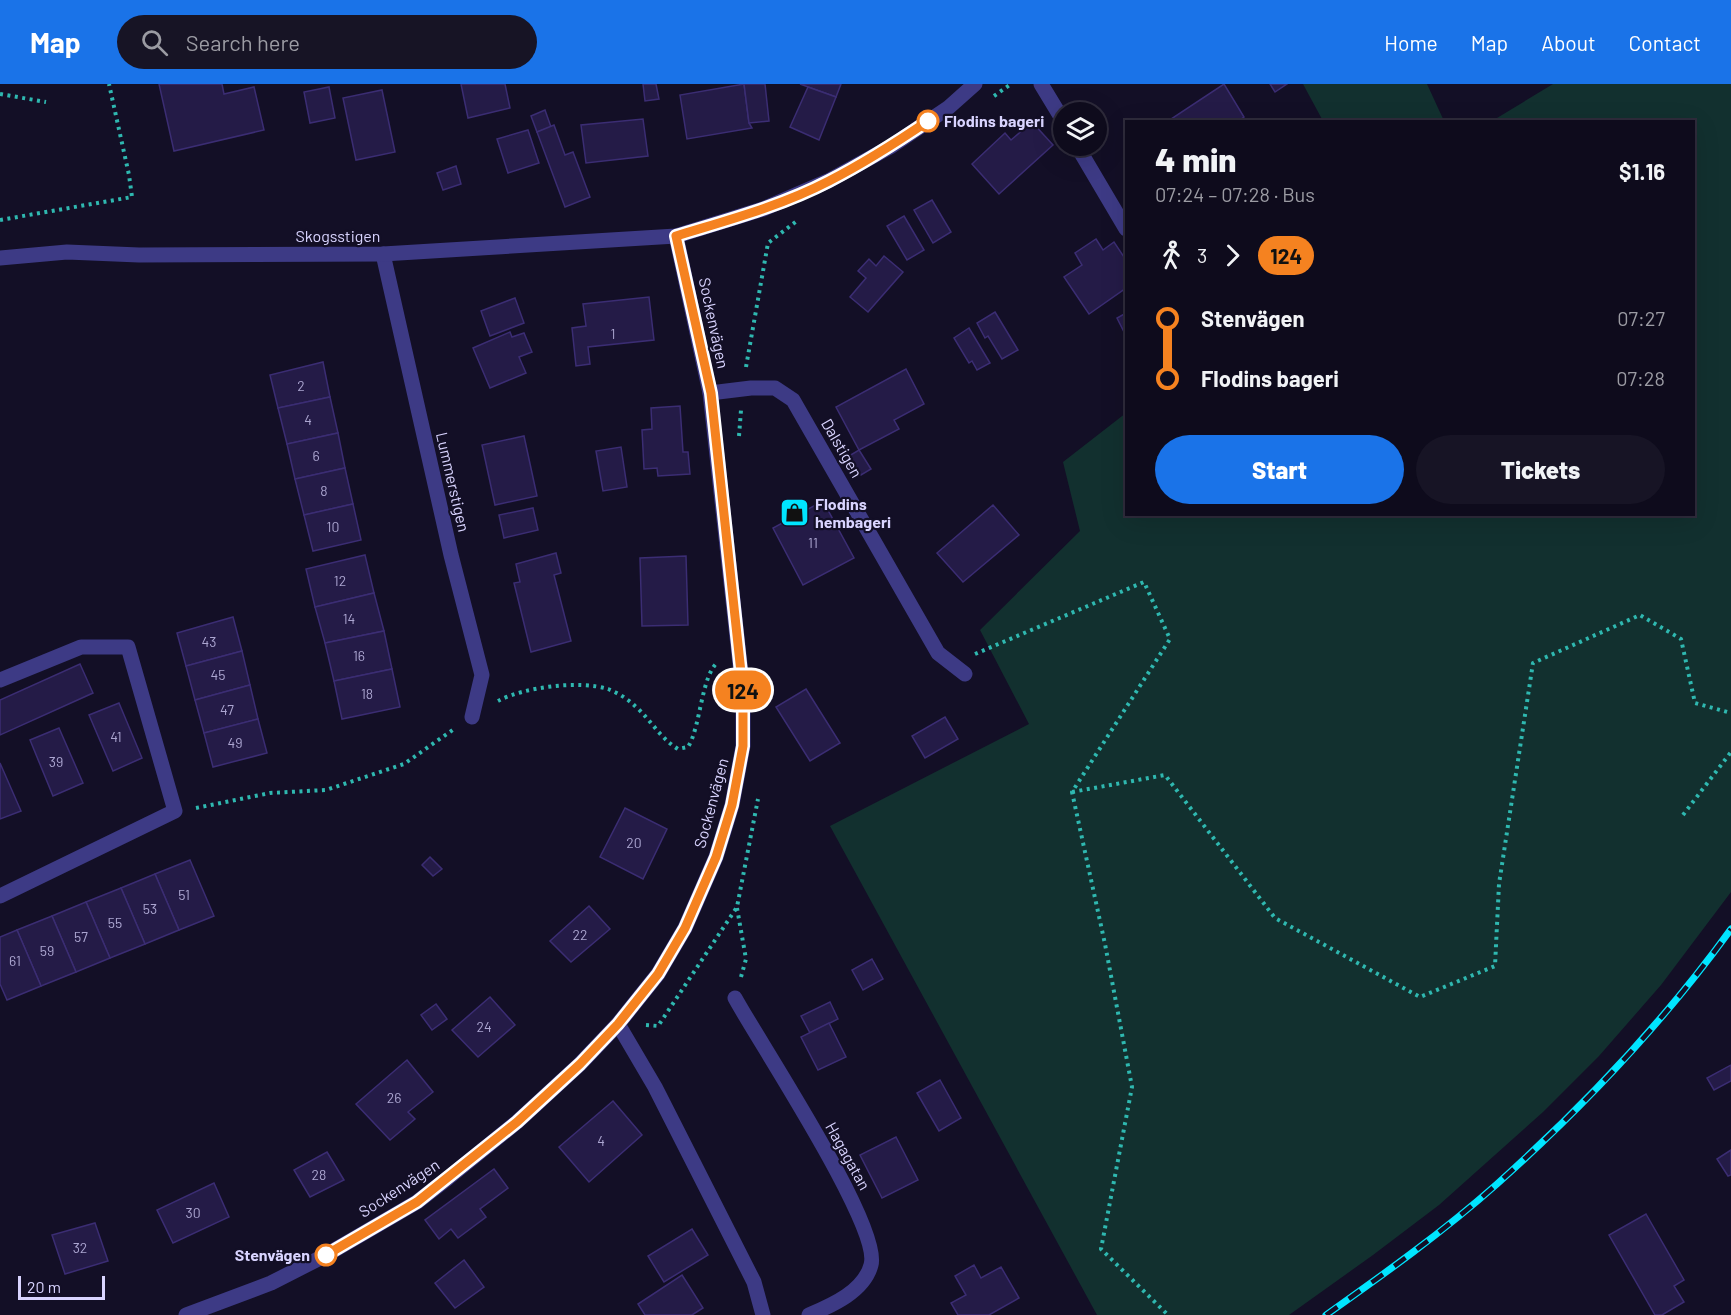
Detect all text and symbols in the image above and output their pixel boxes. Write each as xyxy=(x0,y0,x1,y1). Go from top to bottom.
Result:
search box xyxy=(117,15,537,69)
text: Map xyxy=(30,25,81,59)
icon: search xyxy=(138,26,171,59)
text: Search here xyxy=(186,29,300,55)
text: Home xyxy=(1384,30,1438,55)
text: Map xyxy=(1471,30,1508,55)
text: About xyxy=(1541,30,1596,55)
text: Contact xyxy=(1629,30,1701,55)
map controls xyxy=(1053,102,1107,156)
button: layers xyxy=(1053,102,1107,156)
marker: Flodins bageri xyxy=(917,110,939,132)
place label: Flodins bageri xyxy=(944,111,1044,130)
text: 4 min xyxy=(1155,139,1236,179)
text: $1.16 xyxy=(1619,158,1665,184)
text: 07:24 – 07:28 · Bus xyxy=(1155,182,1315,206)
street label: Skogsstigen xyxy=(296,226,380,245)
icon: walk xyxy=(1155,239,1188,272)
icon: forward xyxy=(1216,239,1249,272)
text: 3 xyxy=(1197,243,1207,267)
text: 124 xyxy=(1270,243,1302,268)
street label: Sockenvägen xyxy=(696,276,733,370)
text: Stenvägen xyxy=(1201,305,1305,331)
text: 07:27 xyxy=(1617,306,1665,330)
house number: 1 xyxy=(611,325,615,342)
text: Flodins bageri xyxy=(1201,365,1339,391)
text: 07:28 xyxy=(1616,366,1665,390)
house number: 2 xyxy=(297,377,305,394)
house number: 4 xyxy=(304,411,312,428)
street label: Dalstigen xyxy=(818,415,867,481)
street label: Lummerstigen xyxy=(433,430,474,534)
button: Start xyxy=(1155,435,1404,504)
button: Tickets xyxy=(1416,435,1665,504)
house number: 6 xyxy=(312,447,320,464)
house number: 8 xyxy=(320,482,328,499)
place label: Flodins hembageri xyxy=(815,494,891,531)
shop icon: Flodins hembageri xyxy=(778,497,810,529)
house number: 10 xyxy=(327,518,339,535)
house number: 11 xyxy=(808,534,818,551)
house number: 12 xyxy=(334,572,346,589)
house number: 14 xyxy=(343,610,355,627)
house number: 43 xyxy=(202,633,216,650)
house number: 16 xyxy=(353,647,365,664)
house number: 45 xyxy=(211,666,225,683)
line badge: 124 xyxy=(708,670,777,710)
text: 124 xyxy=(727,678,759,703)
house number: 18 xyxy=(361,685,373,702)
house number: 47 xyxy=(220,701,234,718)
house number: 41 xyxy=(110,728,122,745)
house number: 49 xyxy=(227,734,243,751)
house number: 39 xyxy=(49,753,63,770)
street label: Sockenvägen xyxy=(689,756,732,850)
house number: 20 xyxy=(626,834,642,851)
house number: 51 xyxy=(178,886,190,903)
house number: 53 xyxy=(143,900,157,917)
house number: 55 xyxy=(108,914,122,931)
house number: 22 xyxy=(572,926,588,943)
house number: 57 xyxy=(74,928,88,945)
house number: 59 xyxy=(40,942,54,959)
house number: 61 xyxy=(9,952,21,969)
house number: 24 xyxy=(476,1018,492,1035)
house number: 26 xyxy=(387,1089,401,1106)
street label: Hagagatan xyxy=(822,1118,875,1193)
house number: 4 xyxy=(597,1132,605,1149)
street label: Sockenvägen xyxy=(355,1154,443,1221)
house number: 28 xyxy=(312,1166,326,1183)
house number: 30 xyxy=(185,1204,201,1221)
house number: 32 xyxy=(73,1239,87,1256)
marker: Stenvägen xyxy=(315,1244,337,1266)
place label: Stenvägen xyxy=(235,1245,310,1264)
scale bar xyxy=(18,1273,105,1300)
text: 20 m xyxy=(27,1277,61,1296)

